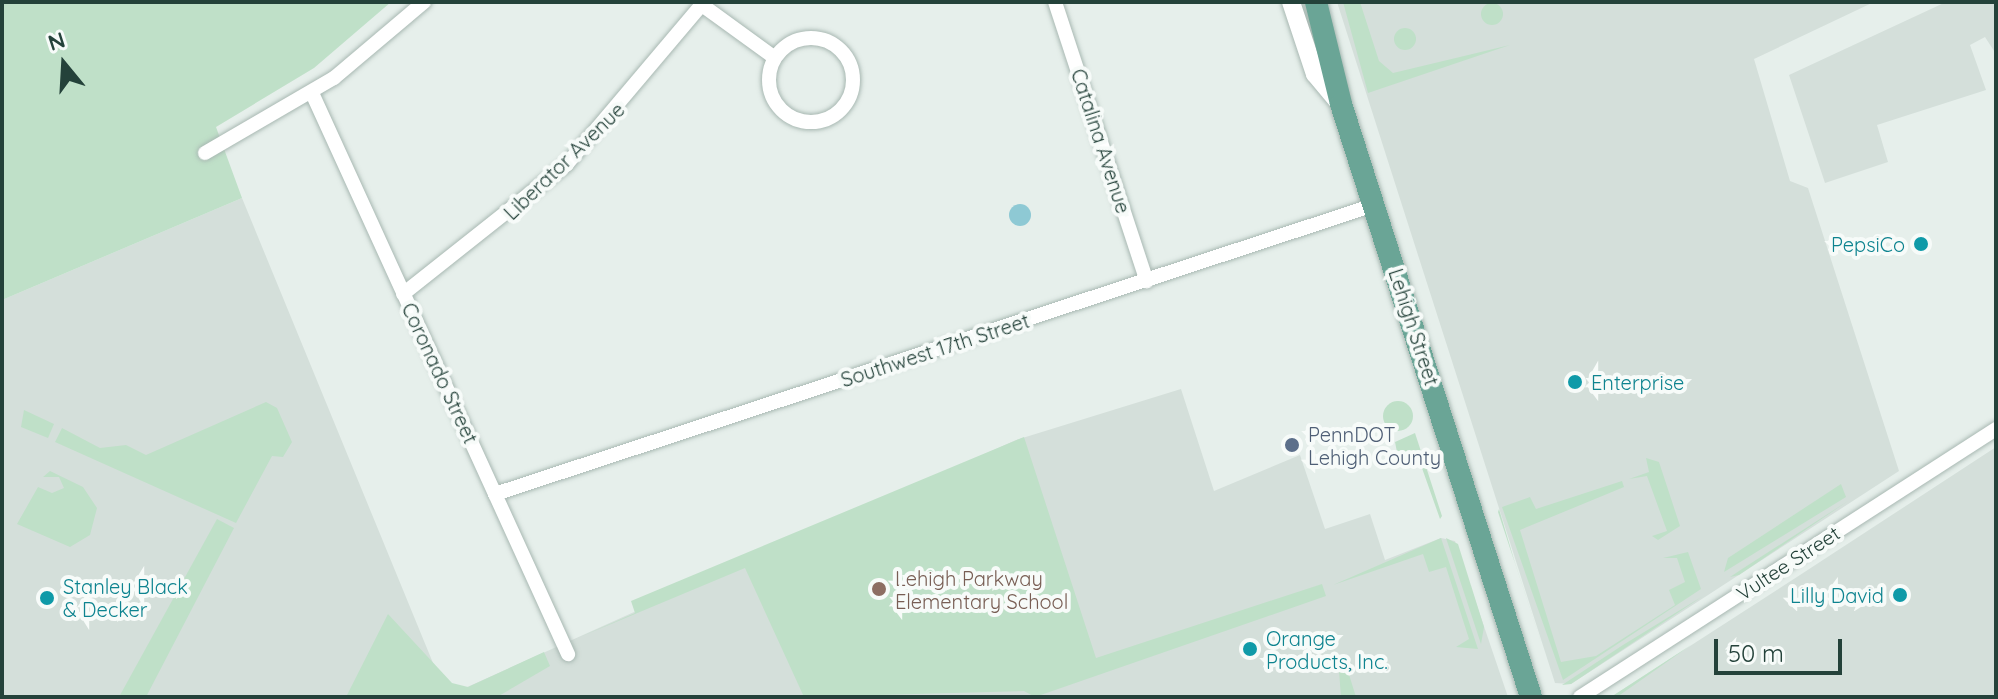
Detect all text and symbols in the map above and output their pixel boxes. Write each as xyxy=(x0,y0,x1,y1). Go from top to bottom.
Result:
north arrow xyxy=(24,24,104,104)
text: N xyxy=(45,25,69,57)
street label: Catalina Avenue xyxy=(1066,66,1136,216)
street label: Liberator Avenue xyxy=(499,97,629,225)
place label: PepsiCo xyxy=(1831,232,1905,256)
marker: PepsiCo xyxy=(1912,235,1930,253)
street label: Lehigh Street xyxy=(1384,265,1444,389)
street label: Coronado Street xyxy=(397,299,483,447)
street label: Southwest 17th Street xyxy=(838,308,1032,392)
place label: Enterprise xyxy=(1591,370,1684,394)
marker: Enterprise xyxy=(1566,373,1584,391)
place label: PennDOT Lehigh County xyxy=(1308,422,1441,469)
marker: PennDOT Lehigh County xyxy=(1283,436,1301,454)
street label: Vultee Street xyxy=(1732,521,1844,605)
place label: Lehigh Parkway Elementary School xyxy=(895,566,1068,613)
place label: Stanley Black & Decker xyxy=(63,574,188,621)
marker: Lehigh Parkway Elementary School xyxy=(870,580,888,598)
place label: Lilly David xyxy=(1790,583,1884,607)
marker: Lilly David xyxy=(1891,586,1909,604)
marker: Stanley Black & Decker xyxy=(38,589,56,607)
scale bar xyxy=(1718,623,1846,673)
place label: Orange Products, Inc. xyxy=(1266,626,1388,673)
text: 50 m xyxy=(1728,638,1784,668)
marker: Orange Products, Inc. xyxy=(1241,640,1259,658)

